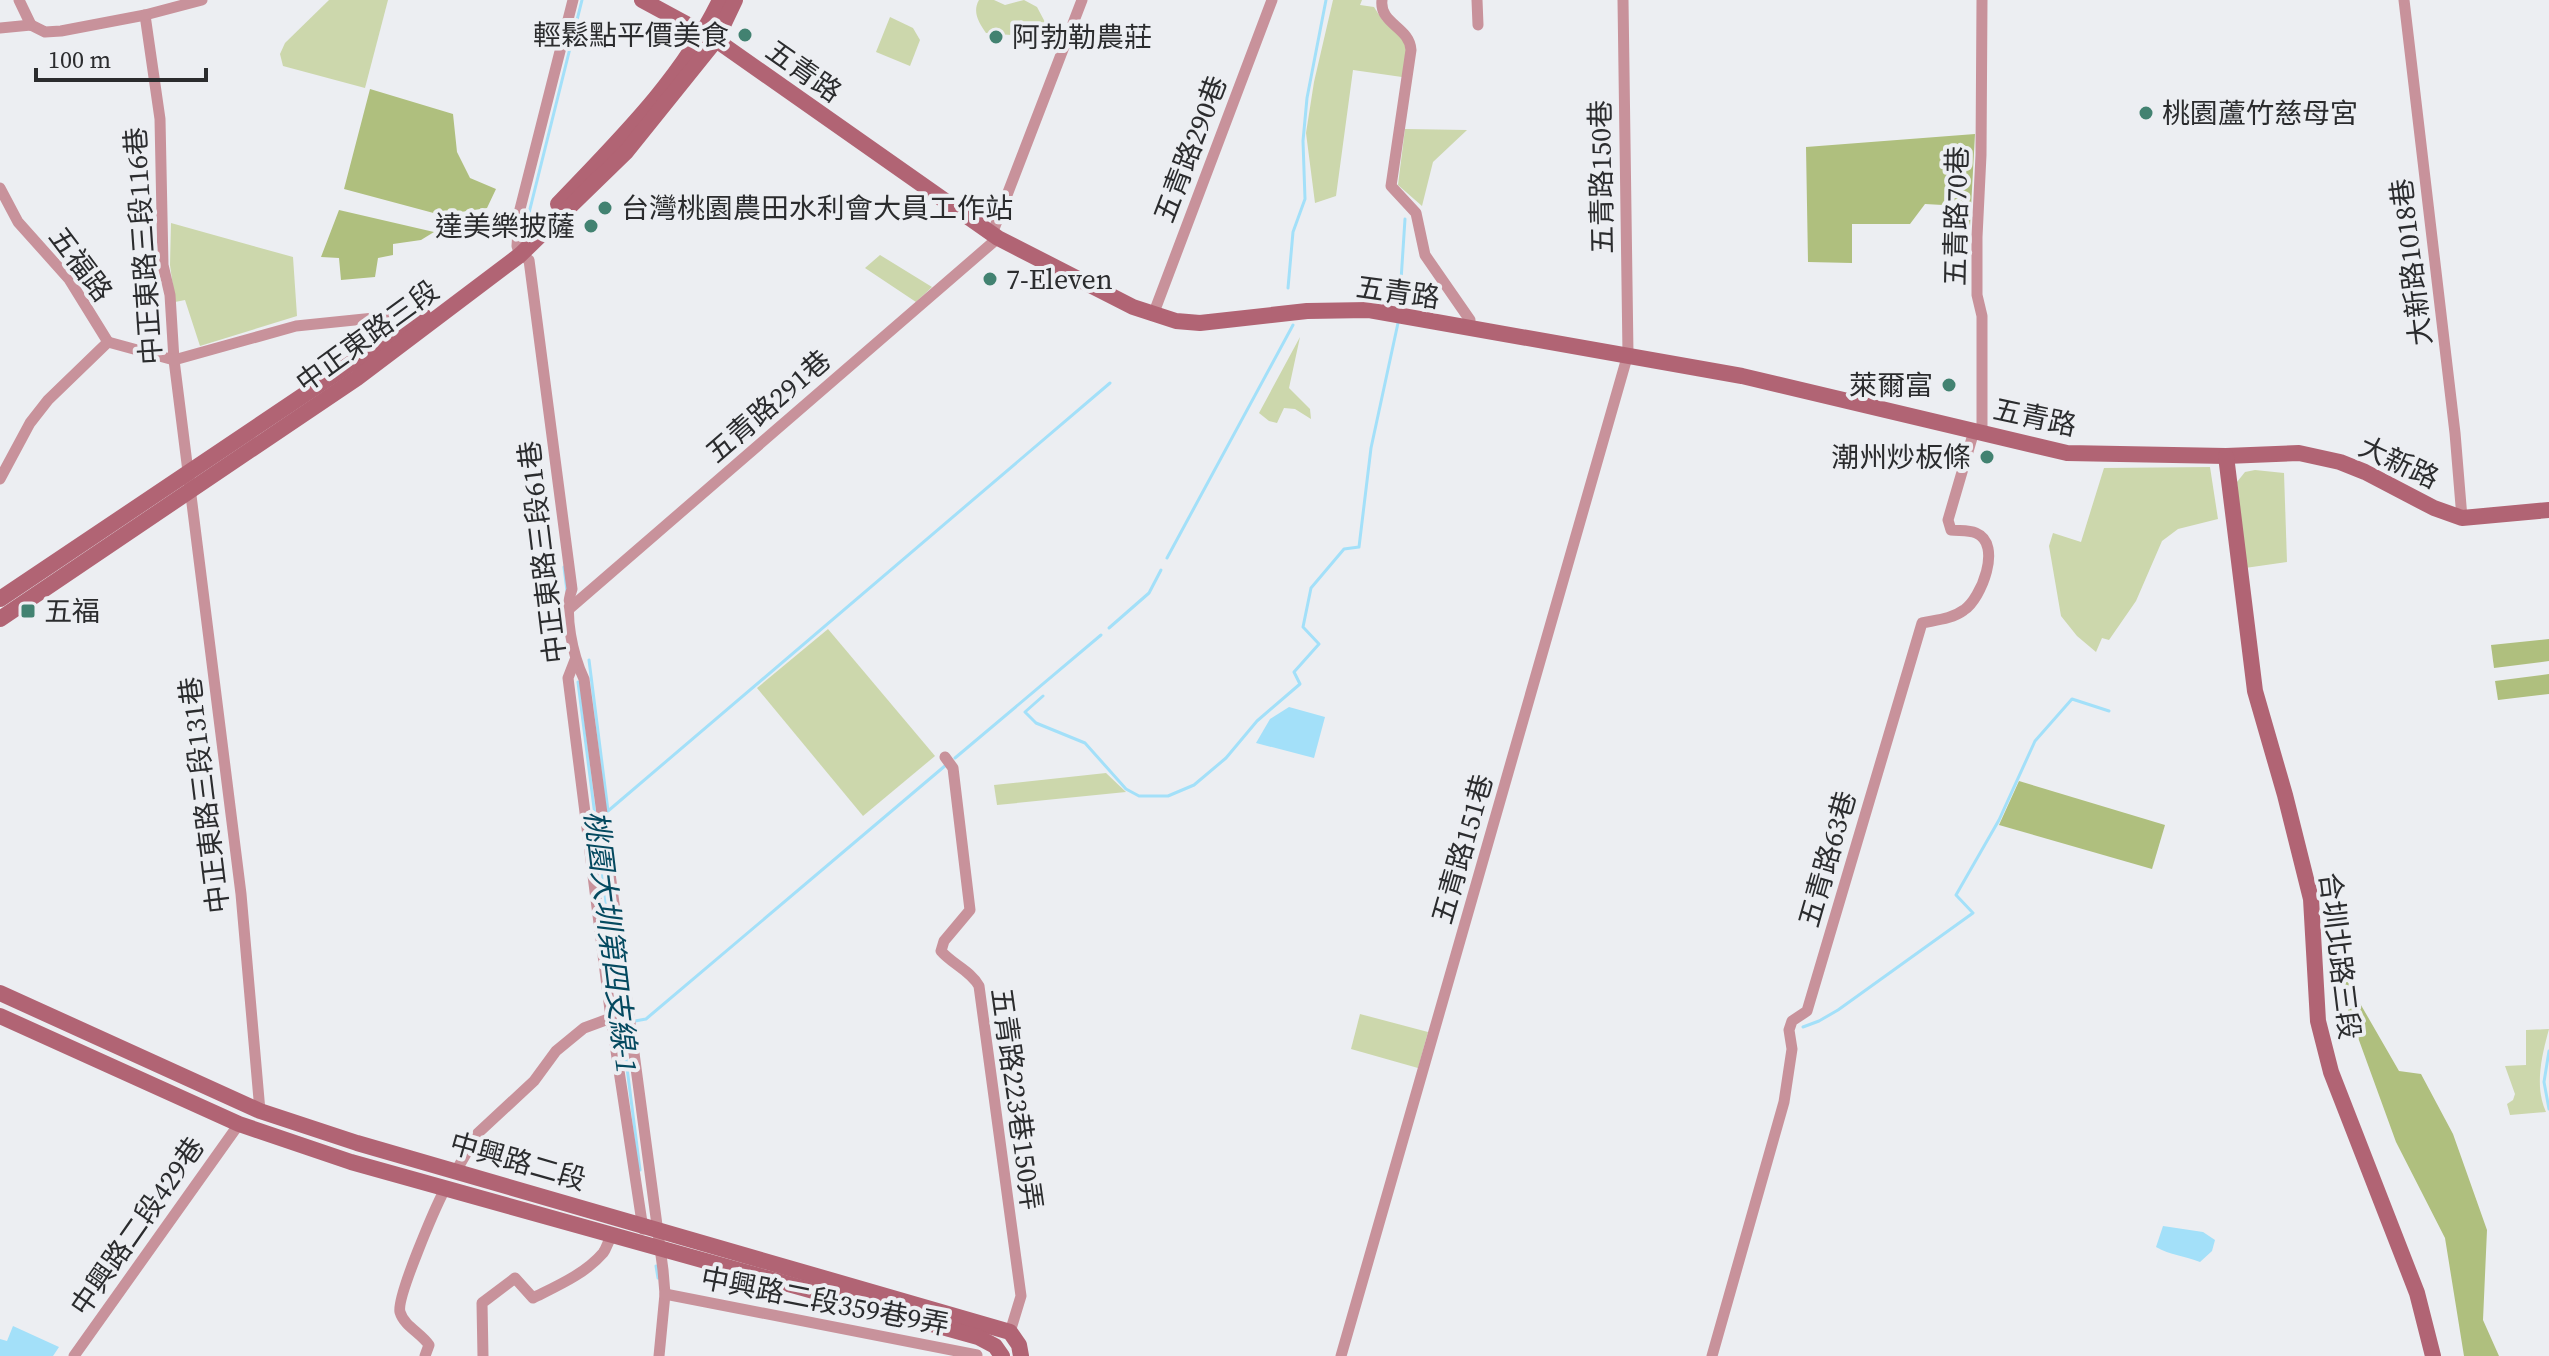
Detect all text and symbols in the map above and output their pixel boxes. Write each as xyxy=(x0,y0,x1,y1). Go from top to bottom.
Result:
place label: 輕鬆點平價美食 xyxy=(533,16,729,54)
place label: 阿勃勒農莊 xyxy=(1012,18,1152,56)
marker: 輕鬆點平價美食 xyxy=(736,26,754,44)
marker: 阿勃勒農莊 xyxy=(987,28,1005,46)
street label: 五青路 xyxy=(759,31,849,111)
scale bar xyxy=(36,32,206,82)
text: 100 m xyxy=(48,43,111,76)
street label: 五青路290巷 xyxy=(1145,70,1235,228)
place label: 桃園蘆竹慈母宮 xyxy=(2162,94,2358,132)
street label: 五青路150巷 xyxy=(1581,100,1621,254)
marker: 桃園蘆竹慈母宮 xyxy=(2137,104,2155,122)
street label: 中正東路三段116巷 xyxy=(116,126,170,366)
street label: 五青路70巷 xyxy=(1936,146,1976,286)
street label: 大新路1018巷 xyxy=(2382,176,2440,348)
place label: 台灣桃園農田水利會大員工作站 xyxy=(621,189,1013,227)
marker: 台灣桃園農田水利會大員工作站 xyxy=(596,199,614,217)
place label: 達美樂披薩 xyxy=(435,207,575,245)
marker: 達美樂披薩 xyxy=(582,217,600,235)
street label: 五福路 xyxy=(41,219,121,309)
place label: 7-Eleven xyxy=(1006,260,1113,298)
street label: 五青路 xyxy=(1354,267,1442,317)
marker: 7-Eleven xyxy=(981,270,999,288)
street label: 中正東路三段 xyxy=(288,271,446,401)
street label: 五青路291巷 xyxy=(697,341,839,471)
place label: 萊爾富 xyxy=(1849,366,1933,404)
marker: 萊爾富 xyxy=(1940,376,1958,394)
street label: 五青路 xyxy=(1990,390,2080,444)
street label: 大新路 xyxy=(2353,427,2445,497)
place label: 潮州炒板條 xyxy=(1831,438,1971,476)
street label: 中正東路三段61巷 xyxy=(509,439,575,665)
marker: 潮州炒板條 xyxy=(1978,448,1996,466)
place label: 五福 xyxy=(44,592,100,630)
marker: 五福 xyxy=(19,602,37,620)
street label: 中正東路三段131巷 xyxy=(171,675,237,915)
street label: 五青路151巷 xyxy=(1423,770,1501,928)
street label: 五青路63巷 xyxy=(1789,786,1865,932)
water label: 桃園大圳第四支線-1 xyxy=(575,808,648,1076)
street label: 合圳北路三段 xyxy=(2311,870,2369,1042)
street label: 五青路223巷150弄 xyxy=(983,985,1051,1213)
street label: 中興路二段 xyxy=(445,1123,591,1199)
street label: 中興路二段429巷 xyxy=(61,1129,213,1323)
street label: 中興路二段359巷9弄 xyxy=(698,1258,952,1344)

